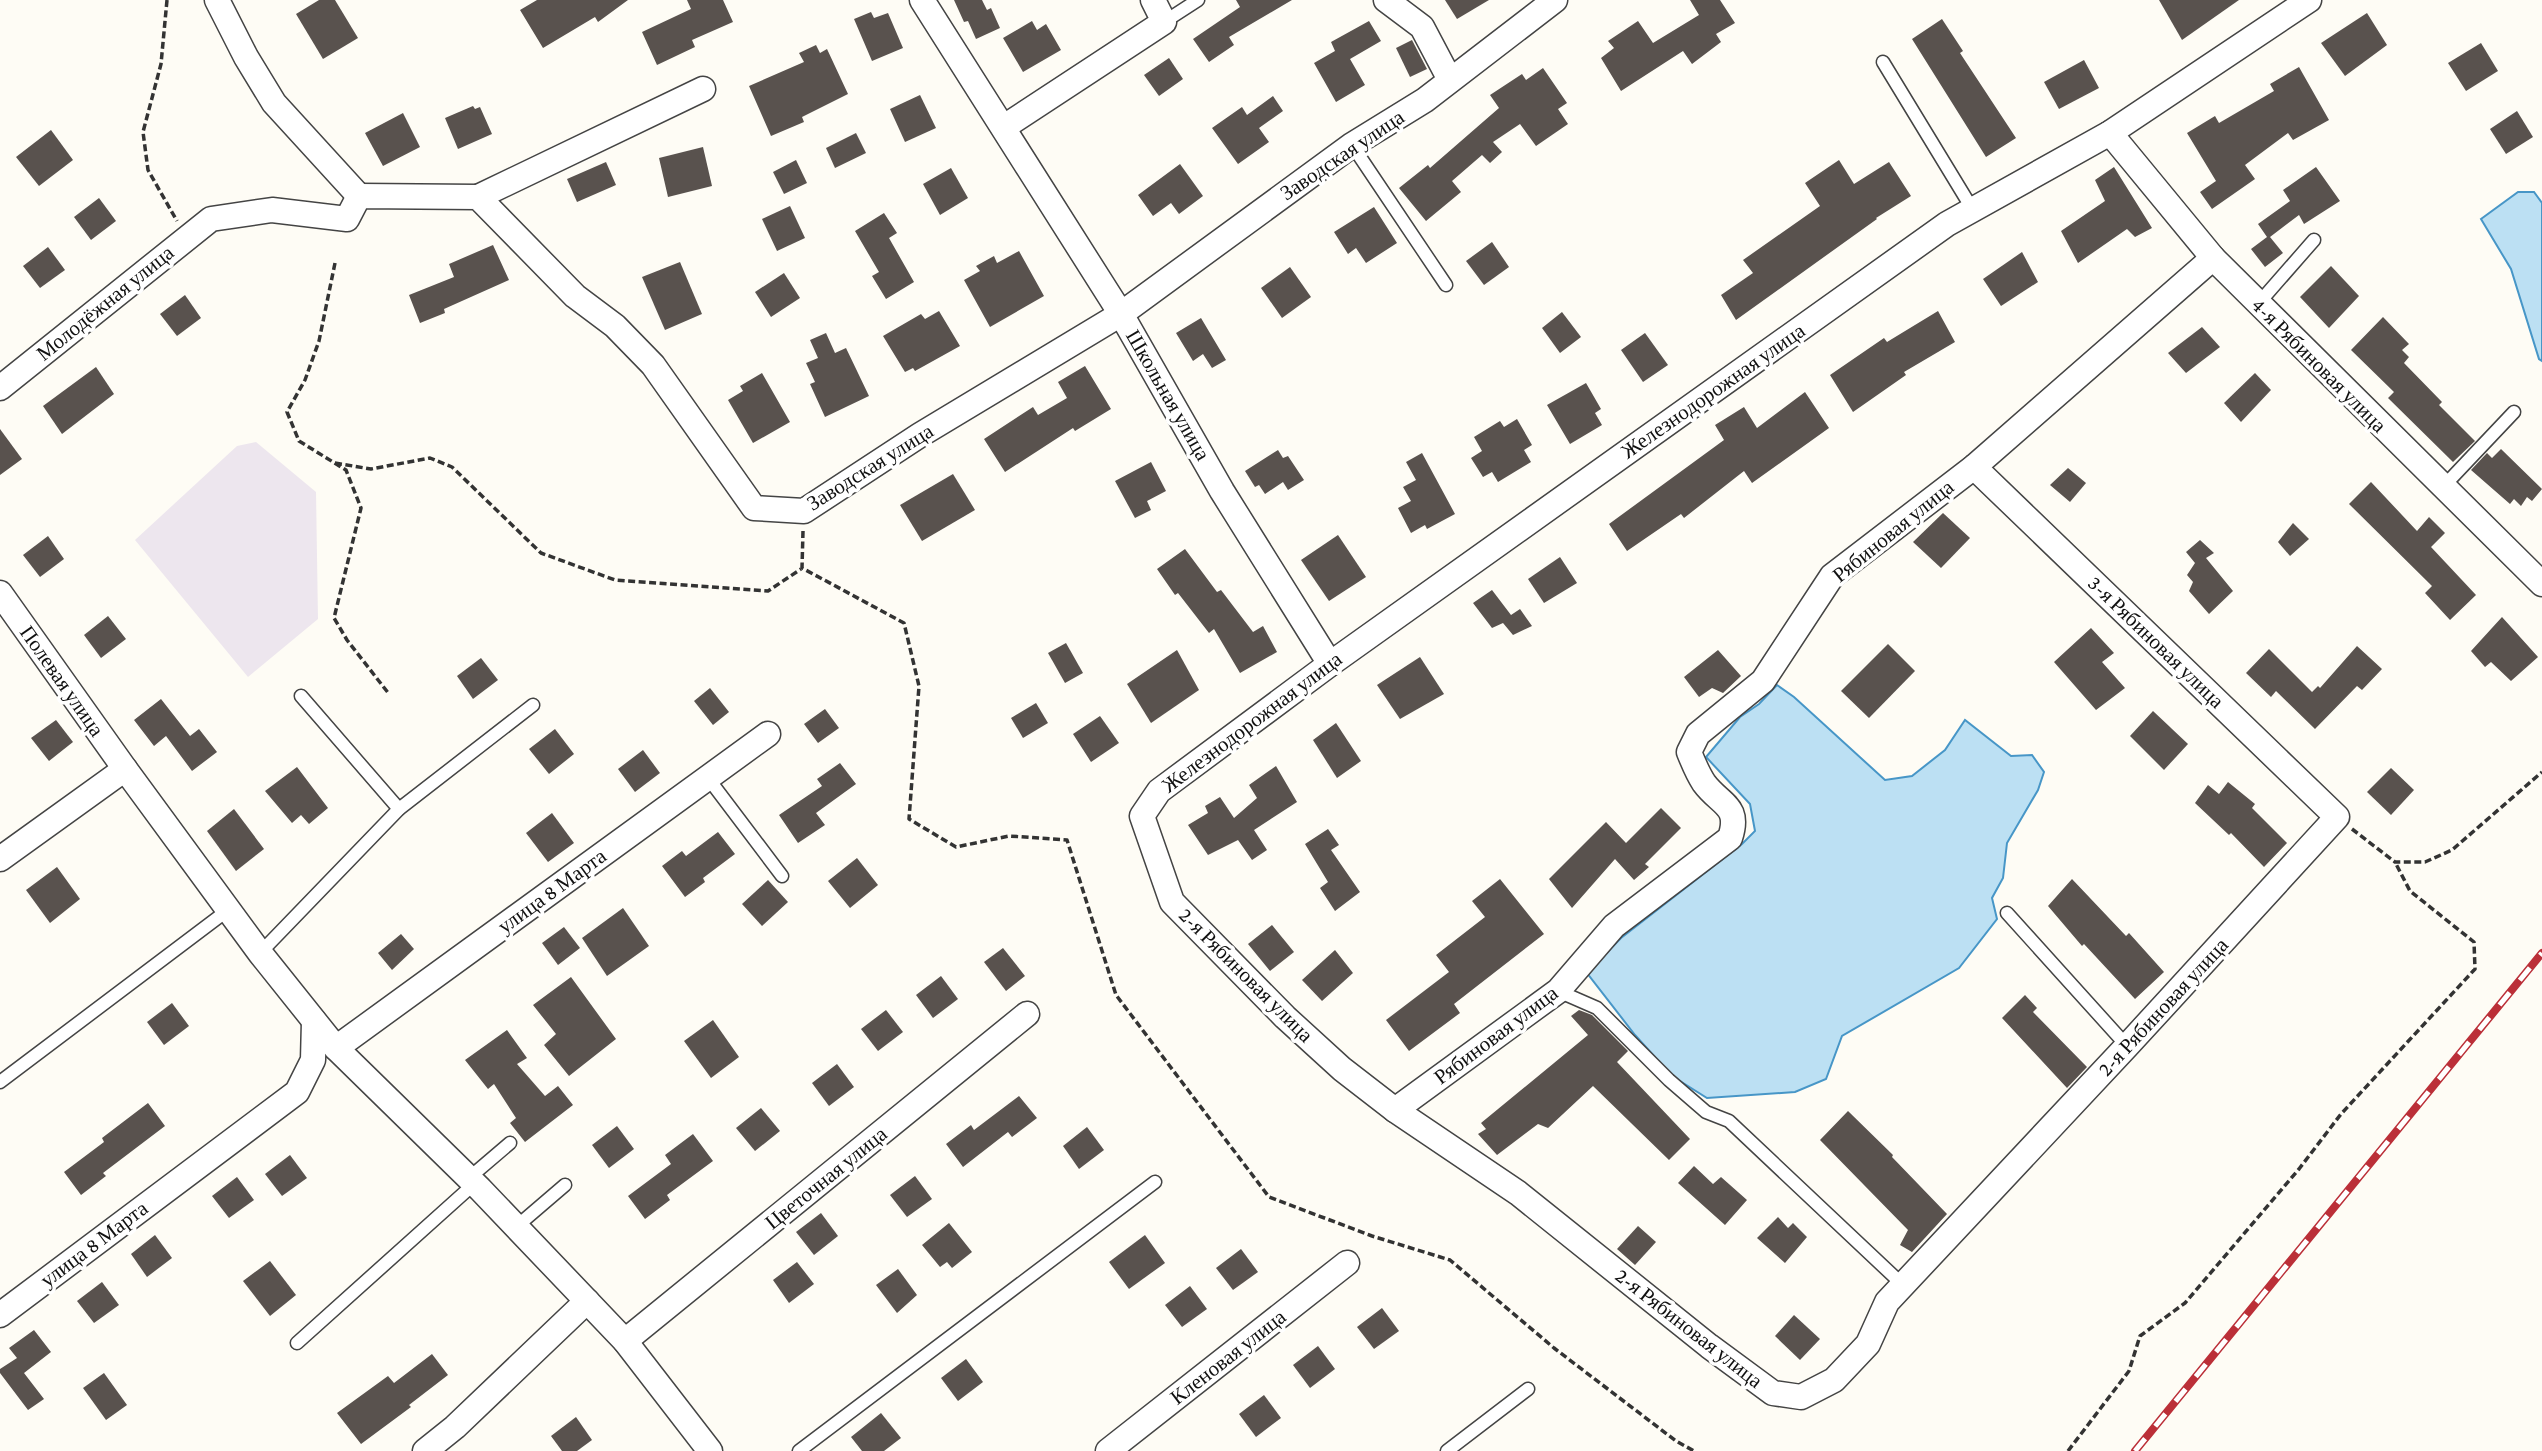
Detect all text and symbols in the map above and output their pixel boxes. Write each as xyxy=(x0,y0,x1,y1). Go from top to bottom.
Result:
street label: Заводская улица xyxy=(1276,104,1409,205)
street label: Молодёжная улица xyxy=(32,240,179,366)
street label: 4-я Рябиновая улица xyxy=(2247,293,2392,438)
street label: Железнодорожная улица xyxy=(1617,318,1810,464)
street label: Школьная улица xyxy=(1121,326,1215,465)
street label: Заводская улица xyxy=(803,418,938,515)
street label: Рябиновая улица xyxy=(1828,474,1959,587)
street label: 3-я Рябиновая улица xyxy=(2083,571,2229,714)
street label: Полевая улица xyxy=(15,621,109,742)
street label: Железнодорожная улица xyxy=(1157,646,1347,797)
street label: улица 8 Марта xyxy=(493,843,611,938)
street label: 2-я Рябиновая улица xyxy=(1174,903,1319,1048)
street label: 2-я Рябиновая улица xyxy=(2093,933,2234,1081)
street label: Рябиновая улица xyxy=(1429,980,1563,1089)
street label: Цветочная улица xyxy=(760,1121,892,1234)
street label: улица 8 Марта xyxy=(36,1195,153,1292)
street label: 2-я Рябиновая улица xyxy=(1611,1263,1768,1393)
street label: Кленовая улица xyxy=(1165,1304,1291,1410)

